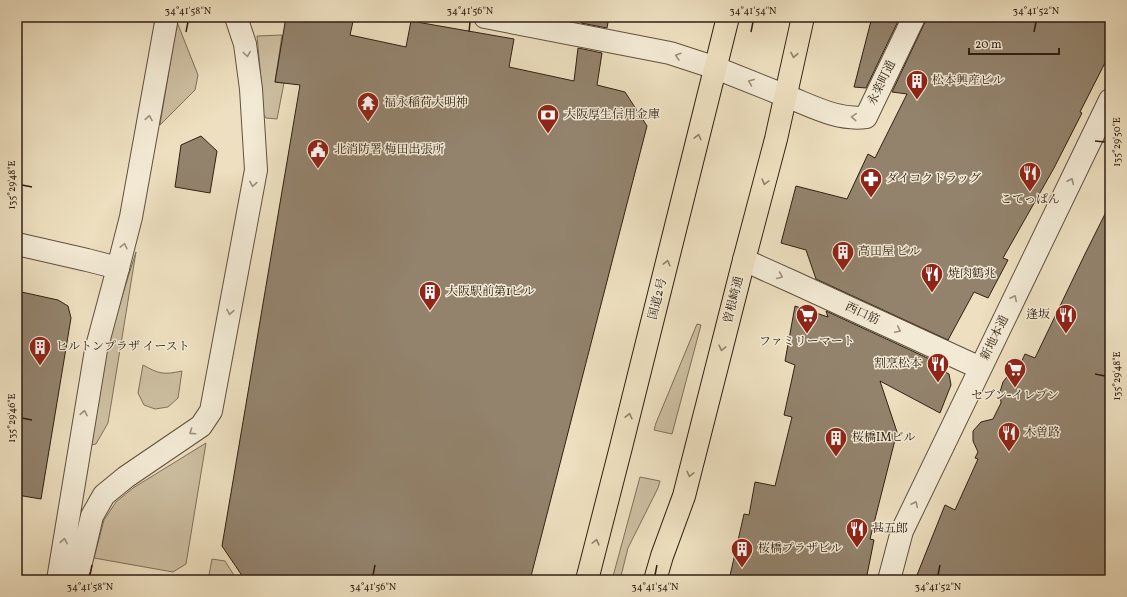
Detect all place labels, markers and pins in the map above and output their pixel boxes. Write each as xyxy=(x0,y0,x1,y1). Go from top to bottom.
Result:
building icon: 松本興産ビル xyxy=(904,68,930,101)
place label: 松本興産ビル xyxy=(932,73,1004,89)
temple icon: 福永稲荷大明神 xyxy=(355,90,381,123)
place label: 福永稲荷大明神 xyxy=(384,95,468,111)
bank icon: 大阪厚生信用金庫 xyxy=(535,102,561,135)
place label: 大阪厚生信用金庫 xyxy=(564,107,660,123)
public building icon: 北消防署 梅田出張所 xyxy=(305,137,331,170)
place label: 北消防署 梅田出張所 xyxy=(334,142,444,158)
restaurant icon: こてっぱん xyxy=(1017,160,1043,193)
pharmacy icon: ダイコクドラッグ xyxy=(858,166,884,199)
place label: ダイコクドラッグ xyxy=(886,171,981,187)
place label: こてっぱん xyxy=(1000,192,1060,208)
building icon: 高田屋 ビル xyxy=(830,239,856,272)
place label: 高田屋 ビル xyxy=(858,244,920,260)
restaurant icon: 焼肉鶴兆 xyxy=(919,261,945,294)
place label: 焼肉鶴兆 xyxy=(948,266,996,282)
building icon: 大阪駅前第1ビル xyxy=(417,279,443,312)
place label: 大阪駅前第1ビル xyxy=(446,284,535,300)
supermarket icon: ファミリーマート xyxy=(794,302,820,335)
restaurant icon: 逢坂 xyxy=(1053,302,1079,335)
place label: 逢坂 xyxy=(1026,307,1050,323)
building icon: ヒルトンプラザ イースト xyxy=(27,334,53,367)
place label: ファミリーマート xyxy=(759,334,855,350)
place label: ヒルトンプラザ イースト xyxy=(56,339,190,355)
restaurant icon: 割烹松本 xyxy=(925,351,951,384)
place label: 割烹松本 xyxy=(874,356,922,372)
supermarket icon: セブン-イレブン xyxy=(1002,356,1028,389)
place label: セブン-イレブン xyxy=(971,388,1059,404)
restaurant icon: 木曽路 xyxy=(996,420,1022,453)
building icon: 桜橋IMビル xyxy=(823,425,849,458)
place label: 木曽路 xyxy=(1024,425,1060,441)
place label: 桜橋IMビル xyxy=(852,430,915,446)
restaurant icon: 甚五郎 xyxy=(844,516,870,549)
place label: 甚五郎 xyxy=(872,521,908,537)
building icon: 桜橋プラザビル xyxy=(729,536,755,569)
place label: 桜橋プラザビル xyxy=(758,541,842,557)

